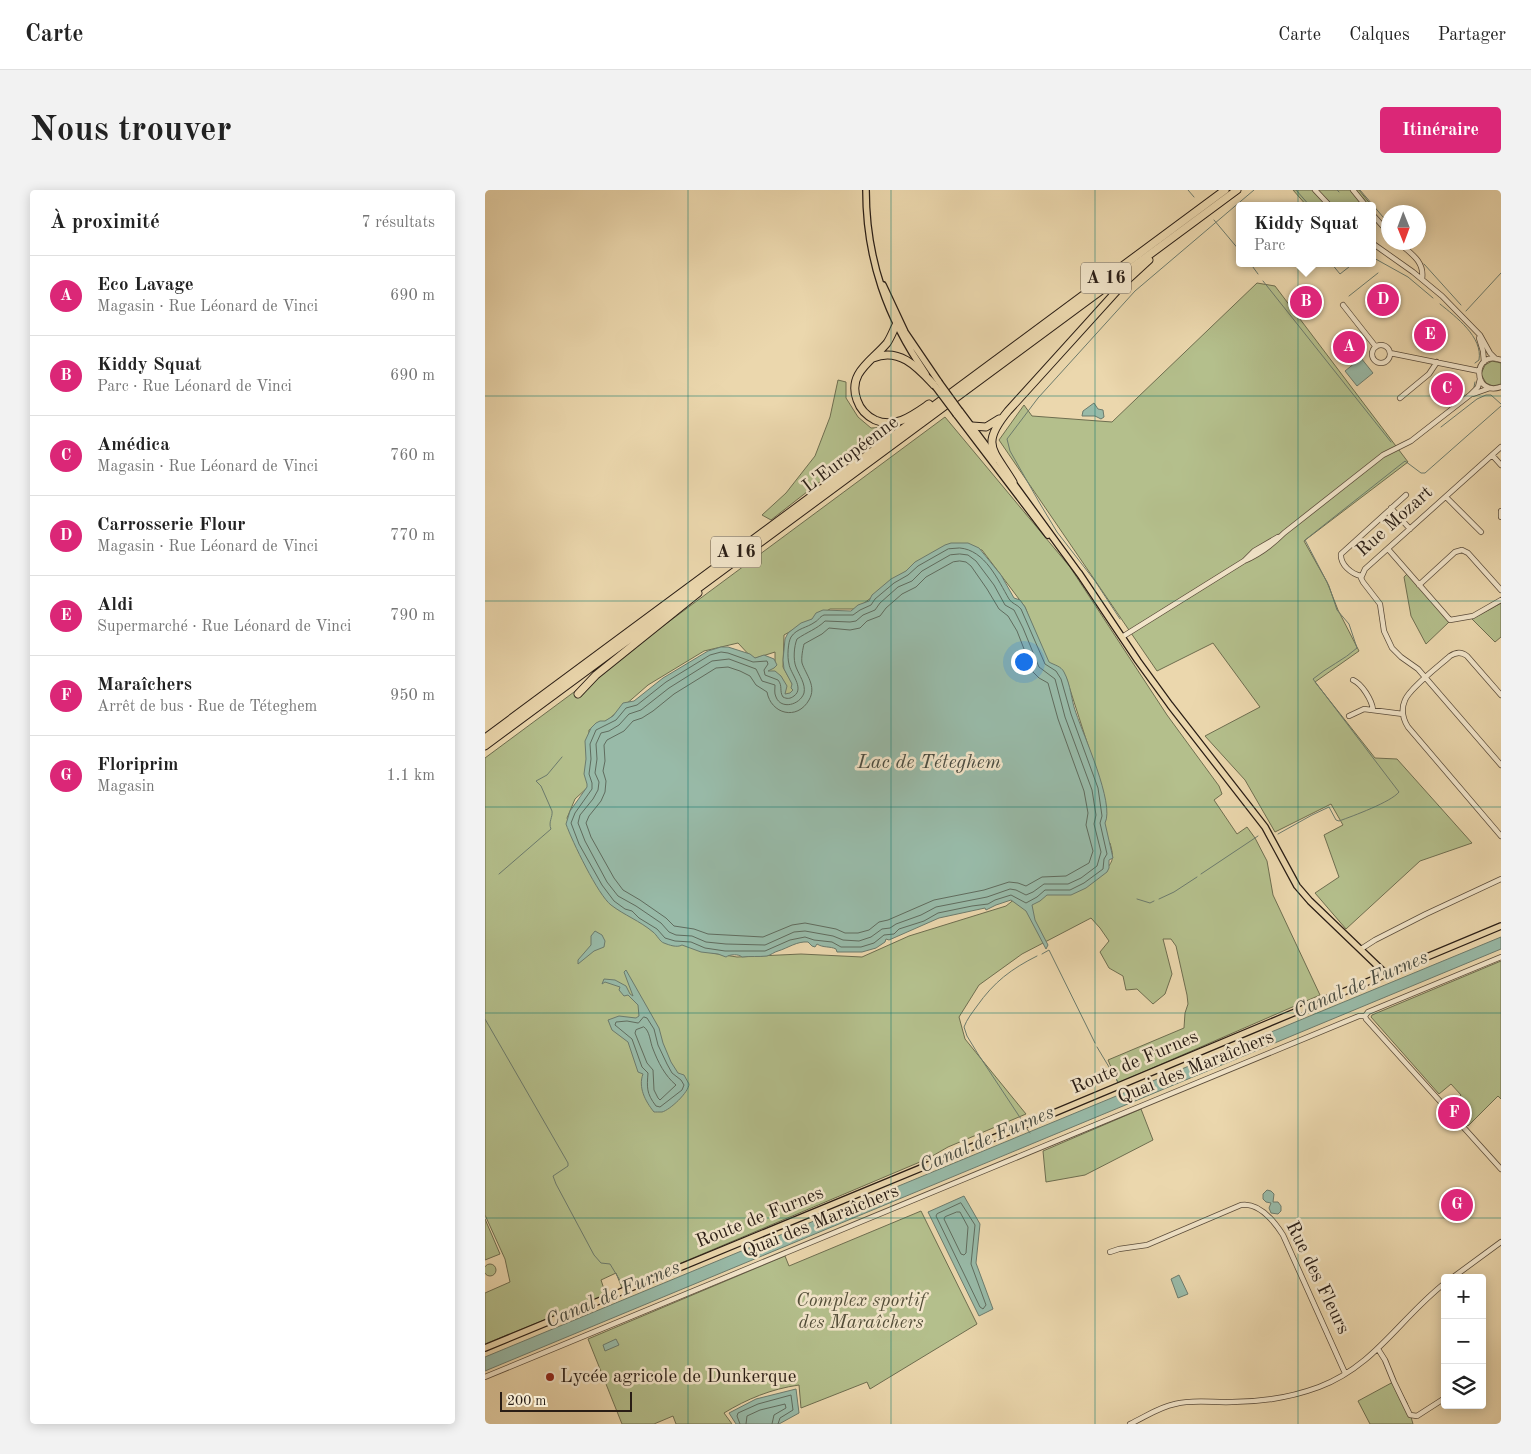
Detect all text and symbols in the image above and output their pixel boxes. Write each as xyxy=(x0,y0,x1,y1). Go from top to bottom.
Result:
text: Carte xyxy=(25,23,84,47)
text: Carte xyxy=(1278,26,1321,44)
text: Calques xyxy=(1349,26,1410,44)
text: Partager xyxy=(1438,26,1506,44)
button: Itinéraire xyxy=(1380,107,1501,153)
text: Nous trouver xyxy=(30,113,232,148)
popup xyxy=(1236,202,1376,267)
north arrow xyxy=(1381,205,1426,250)
text: À proximité xyxy=(50,212,160,233)
text: 7 résultats xyxy=(361,215,435,231)
text: Kiddy Squat xyxy=(1254,215,1358,234)
text: Parc xyxy=(1254,238,1285,254)
road number: A 16 xyxy=(1081,263,1131,294)
text: Eco Lavage xyxy=(97,276,194,295)
pin: D xyxy=(1367,281,1399,319)
pin: B xyxy=(1290,283,1322,321)
text: A xyxy=(60,288,72,304)
text: 690 m xyxy=(390,288,435,304)
text: Magasin · Rue Léonard de Vinci xyxy=(97,299,318,315)
pin: E xyxy=(1414,316,1446,354)
pin: A xyxy=(1333,328,1365,366)
text: Kiddy Squat xyxy=(97,356,202,375)
text: B xyxy=(60,368,72,384)
text: 690 m xyxy=(390,368,435,384)
pin: C xyxy=(1431,370,1463,408)
text: Parc · Rue Léonard de Vinci xyxy=(97,379,292,395)
street label: L'Européenne xyxy=(800,413,902,497)
text: Amédica xyxy=(97,436,170,455)
text: C xyxy=(61,448,71,464)
text: 760 m xyxy=(390,448,435,464)
text: Magasin · Rue Léonard de Vinci xyxy=(97,459,318,475)
street label: Rue Mozart xyxy=(1353,483,1437,561)
text: Carrosserie Flour xyxy=(97,516,246,535)
text: D xyxy=(60,528,72,544)
text: 770 m xyxy=(390,528,435,544)
road number: A 16 xyxy=(711,537,761,568)
text: Magasin · Rue Léonard de Vinci xyxy=(97,539,318,555)
text: Aldi xyxy=(97,596,133,615)
text: E xyxy=(60,608,72,624)
text: 790 m xyxy=(390,608,435,624)
text: Supermarché · Rue Léonard de Vinci xyxy=(97,619,351,635)
your location xyxy=(1011,649,1037,675)
text: Maraîchers xyxy=(97,676,192,695)
text: F xyxy=(61,688,71,704)
text: 950 m xyxy=(390,688,435,704)
text: Arrêt de bus · Rue de Téteghem xyxy=(97,699,317,715)
water label: Lac de Téteghem xyxy=(856,753,1001,773)
text: Floriprim xyxy=(97,756,178,775)
text: G xyxy=(60,768,72,784)
text: 1.1 km xyxy=(386,768,435,784)
text: Magasin xyxy=(97,779,155,795)
water label: Canal de Furnes xyxy=(1291,948,1431,1022)
street label: Route de Furnes xyxy=(1069,1028,1201,1098)
street label: Quai des Maraîchers xyxy=(1115,1028,1277,1108)
pin: F xyxy=(1438,1094,1470,1132)
water label: Canal de Furnes xyxy=(917,1103,1057,1177)
street label: Quai des Maraîchers xyxy=(740,1182,902,1262)
street label: Route de Furnes xyxy=(693,1184,827,1252)
pin: G xyxy=(1441,1186,1473,1224)
street label: Rue des Fleurs xyxy=(1282,1219,1352,1337)
water label: Canal de Furnes xyxy=(543,1258,683,1332)
map controls xyxy=(1441,1274,1486,1409)
button: + xyxy=(1441,1274,1486,1319)
park label: Complex sportif des Maraîchers xyxy=(796,1292,929,1333)
button: − xyxy=(1441,1319,1486,1364)
button: layers xyxy=(1441,1364,1486,1409)
place label: Lycée agricole de Dunkerque xyxy=(560,1368,796,1387)
marker: Lycée agricole de Dunkerque xyxy=(544,1371,556,1383)
scale bar xyxy=(500,1389,633,1412)
text: 200 m xyxy=(507,1394,546,1408)

